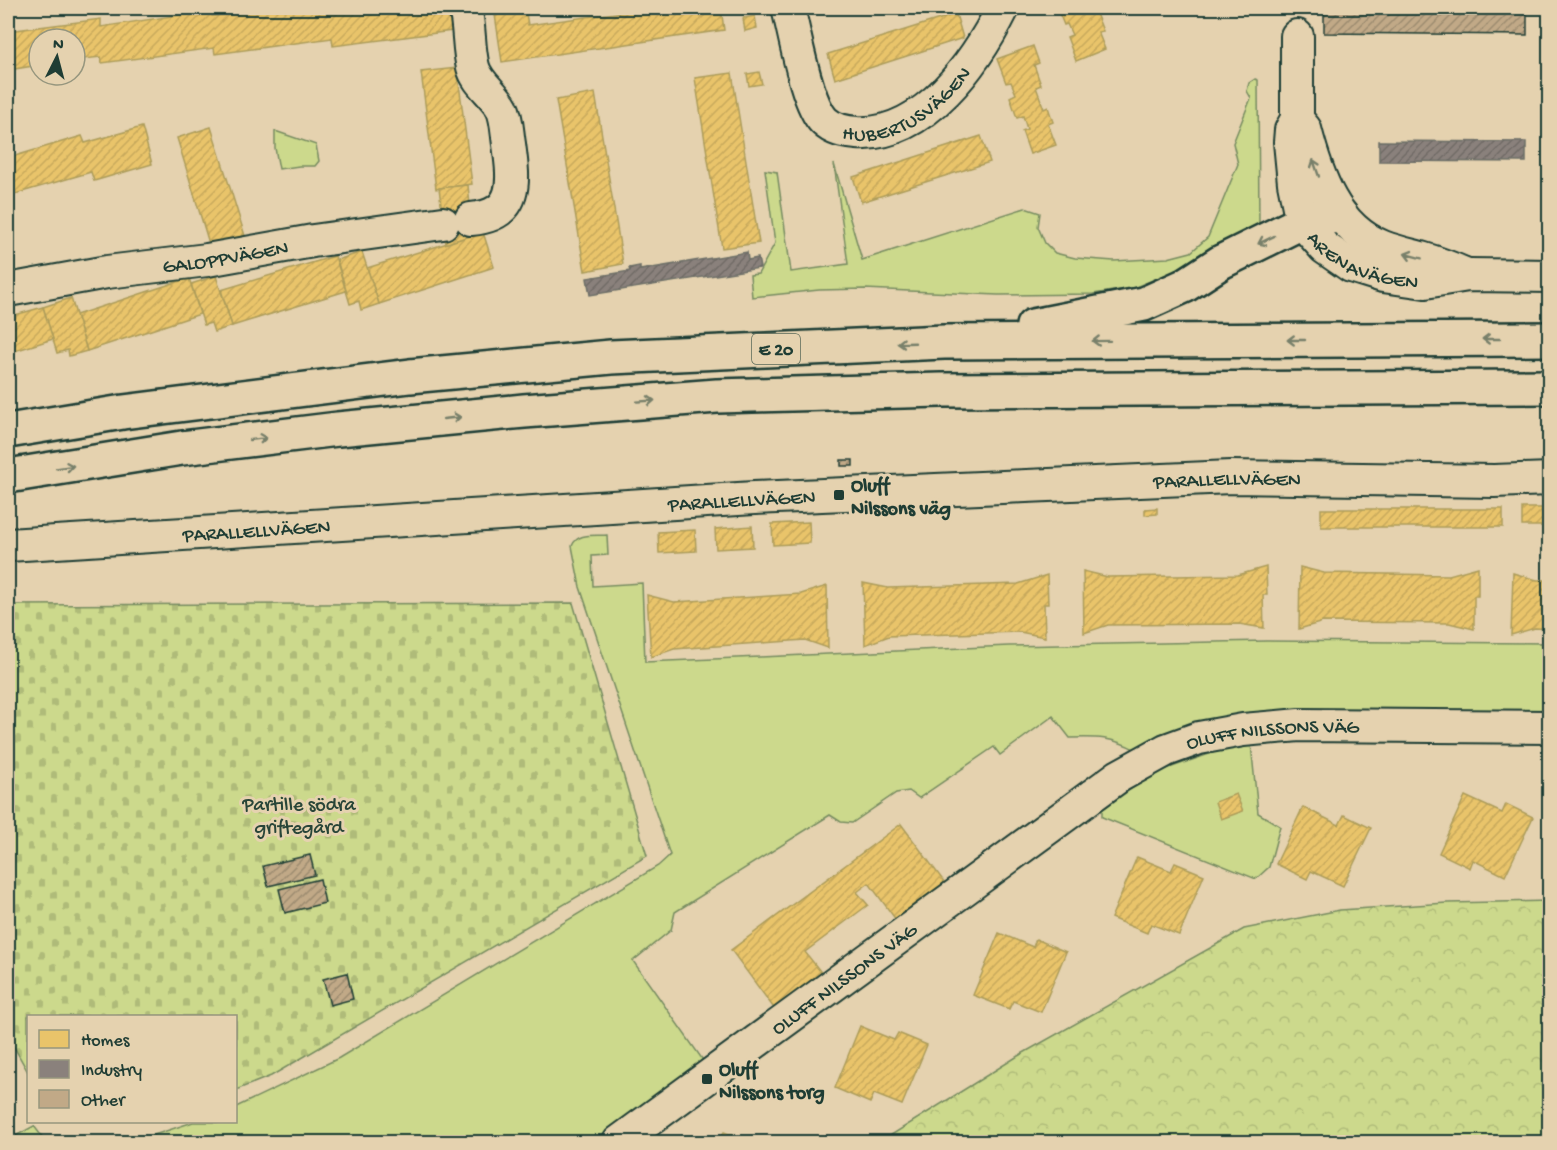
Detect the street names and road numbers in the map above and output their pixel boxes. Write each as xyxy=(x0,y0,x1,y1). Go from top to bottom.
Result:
street label: HUBERTUSVÄGEN xyxy=(841,63,977,148)
street label: ARENAVÄGEN xyxy=(1301,228,1420,296)
street label: GALOPPVÄGEN xyxy=(162,238,291,280)
road number: E 20 xyxy=(752,334,800,364)
street label: PARALLELLVÄGEN xyxy=(1152,469,1301,495)
street label: PARALLELLVÄGEN xyxy=(666,487,816,518)
street label: PARALLELLVÄGEN xyxy=(181,517,331,549)
street label: OLUFF NILSSONS VÄG xyxy=(1183,717,1360,757)
street label: OLUFF NILSSONS VÄG xyxy=(768,919,924,1041)

